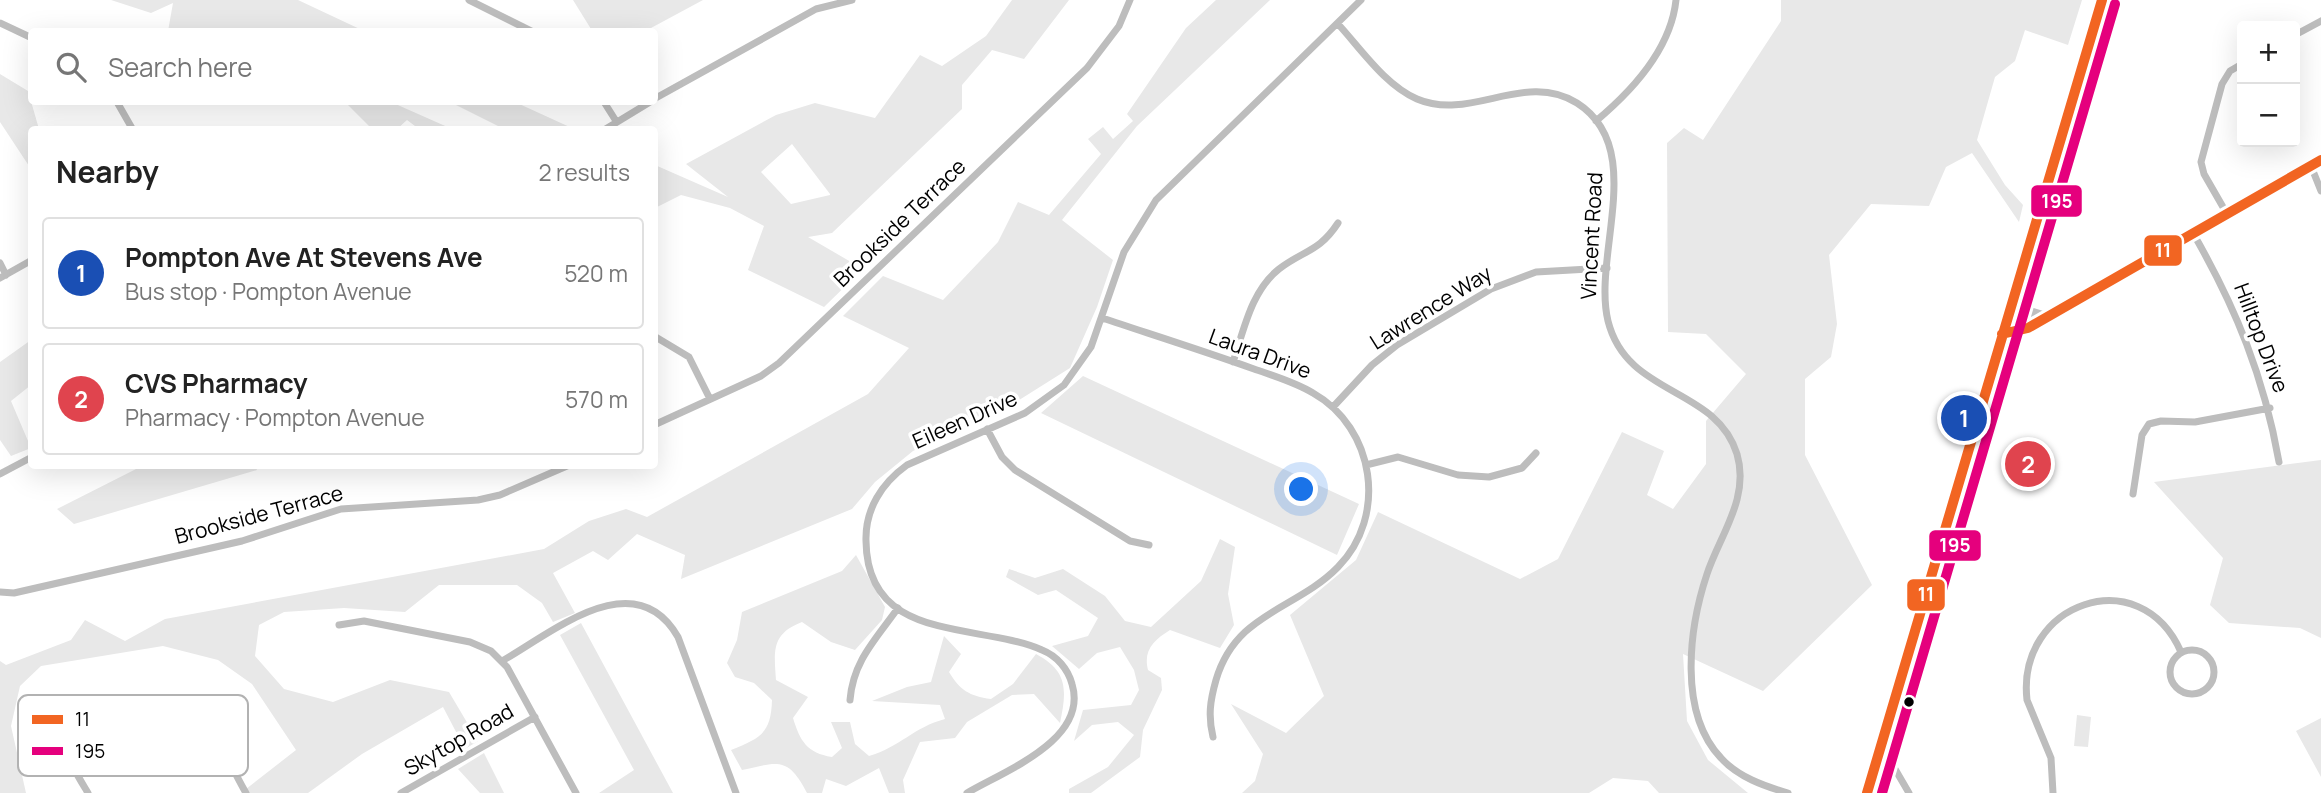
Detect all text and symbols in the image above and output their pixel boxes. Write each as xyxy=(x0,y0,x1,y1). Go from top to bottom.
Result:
map controls xyxy=(2237,21,2300,147)
button: + xyxy=(2237,21,2300,84)
search box xyxy=(28,28,658,105)
icon: search xyxy=(52,48,90,86)
text: Search here xyxy=(108,49,253,85)
button: − xyxy=(2237,84,2300,147)
text: Nearby xyxy=(56,151,159,192)
street label: Brookside Terrace xyxy=(827,152,971,293)
text: 2 results xyxy=(538,156,630,188)
street label: Vincent Road xyxy=(1574,171,1608,300)
line badge: 195 xyxy=(2030,184,2083,218)
text: 195 xyxy=(2041,188,2073,214)
line badge: 11 xyxy=(2143,234,2183,267)
text: 11 xyxy=(2155,237,2171,263)
text: Pompton Ave At Stevens Ave xyxy=(125,239,483,275)
text: 1 xyxy=(76,257,86,289)
text: 520 m xyxy=(564,257,628,289)
street label: Lawrence Way xyxy=(1364,259,1497,356)
text: Bus stop · Pompton Avenue xyxy=(125,275,412,307)
street label: Hilltop Drive xyxy=(2228,279,2296,396)
street label: Laura Drive xyxy=(1205,322,1315,385)
text: CVS Pharmacy xyxy=(125,365,308,401)
text: 2 xyxy=(74,383,88,415)
text: 570 m xyxy=(565,383,628,415)
street label: Eileen Drive xyxy=(908,384,1021,455)
pin: 1 xyxy=(1941,392,1987,444)
text: Pharmacy · Pompton Avenue xyxy=(125,401,425,433)
pin: 2 xyxy=(2005,438,2051,490)
your location xyxy=(1284,472,1318,506)
street label: Brookside Terrace xyxy=(171,478,346,550)
line badge: 195 xyxy=(1928,529,1982,562)
text: 195 xyxy=(1939,532,1971,558)
line badge: 11 xyxy=(1906,578,1946,612)
text: 11 xyxy=(1918,581,1934,607)
legend xyxy=(18,695,248,776)
unlabelled marker xyxy=(1902,695,1916,709)
street label: Skytop Road xyxy=(399,696,518,782)
text: 11 xyxy=(75,706,90,732)
text: 195 xyxy=(75,738,105,764)

